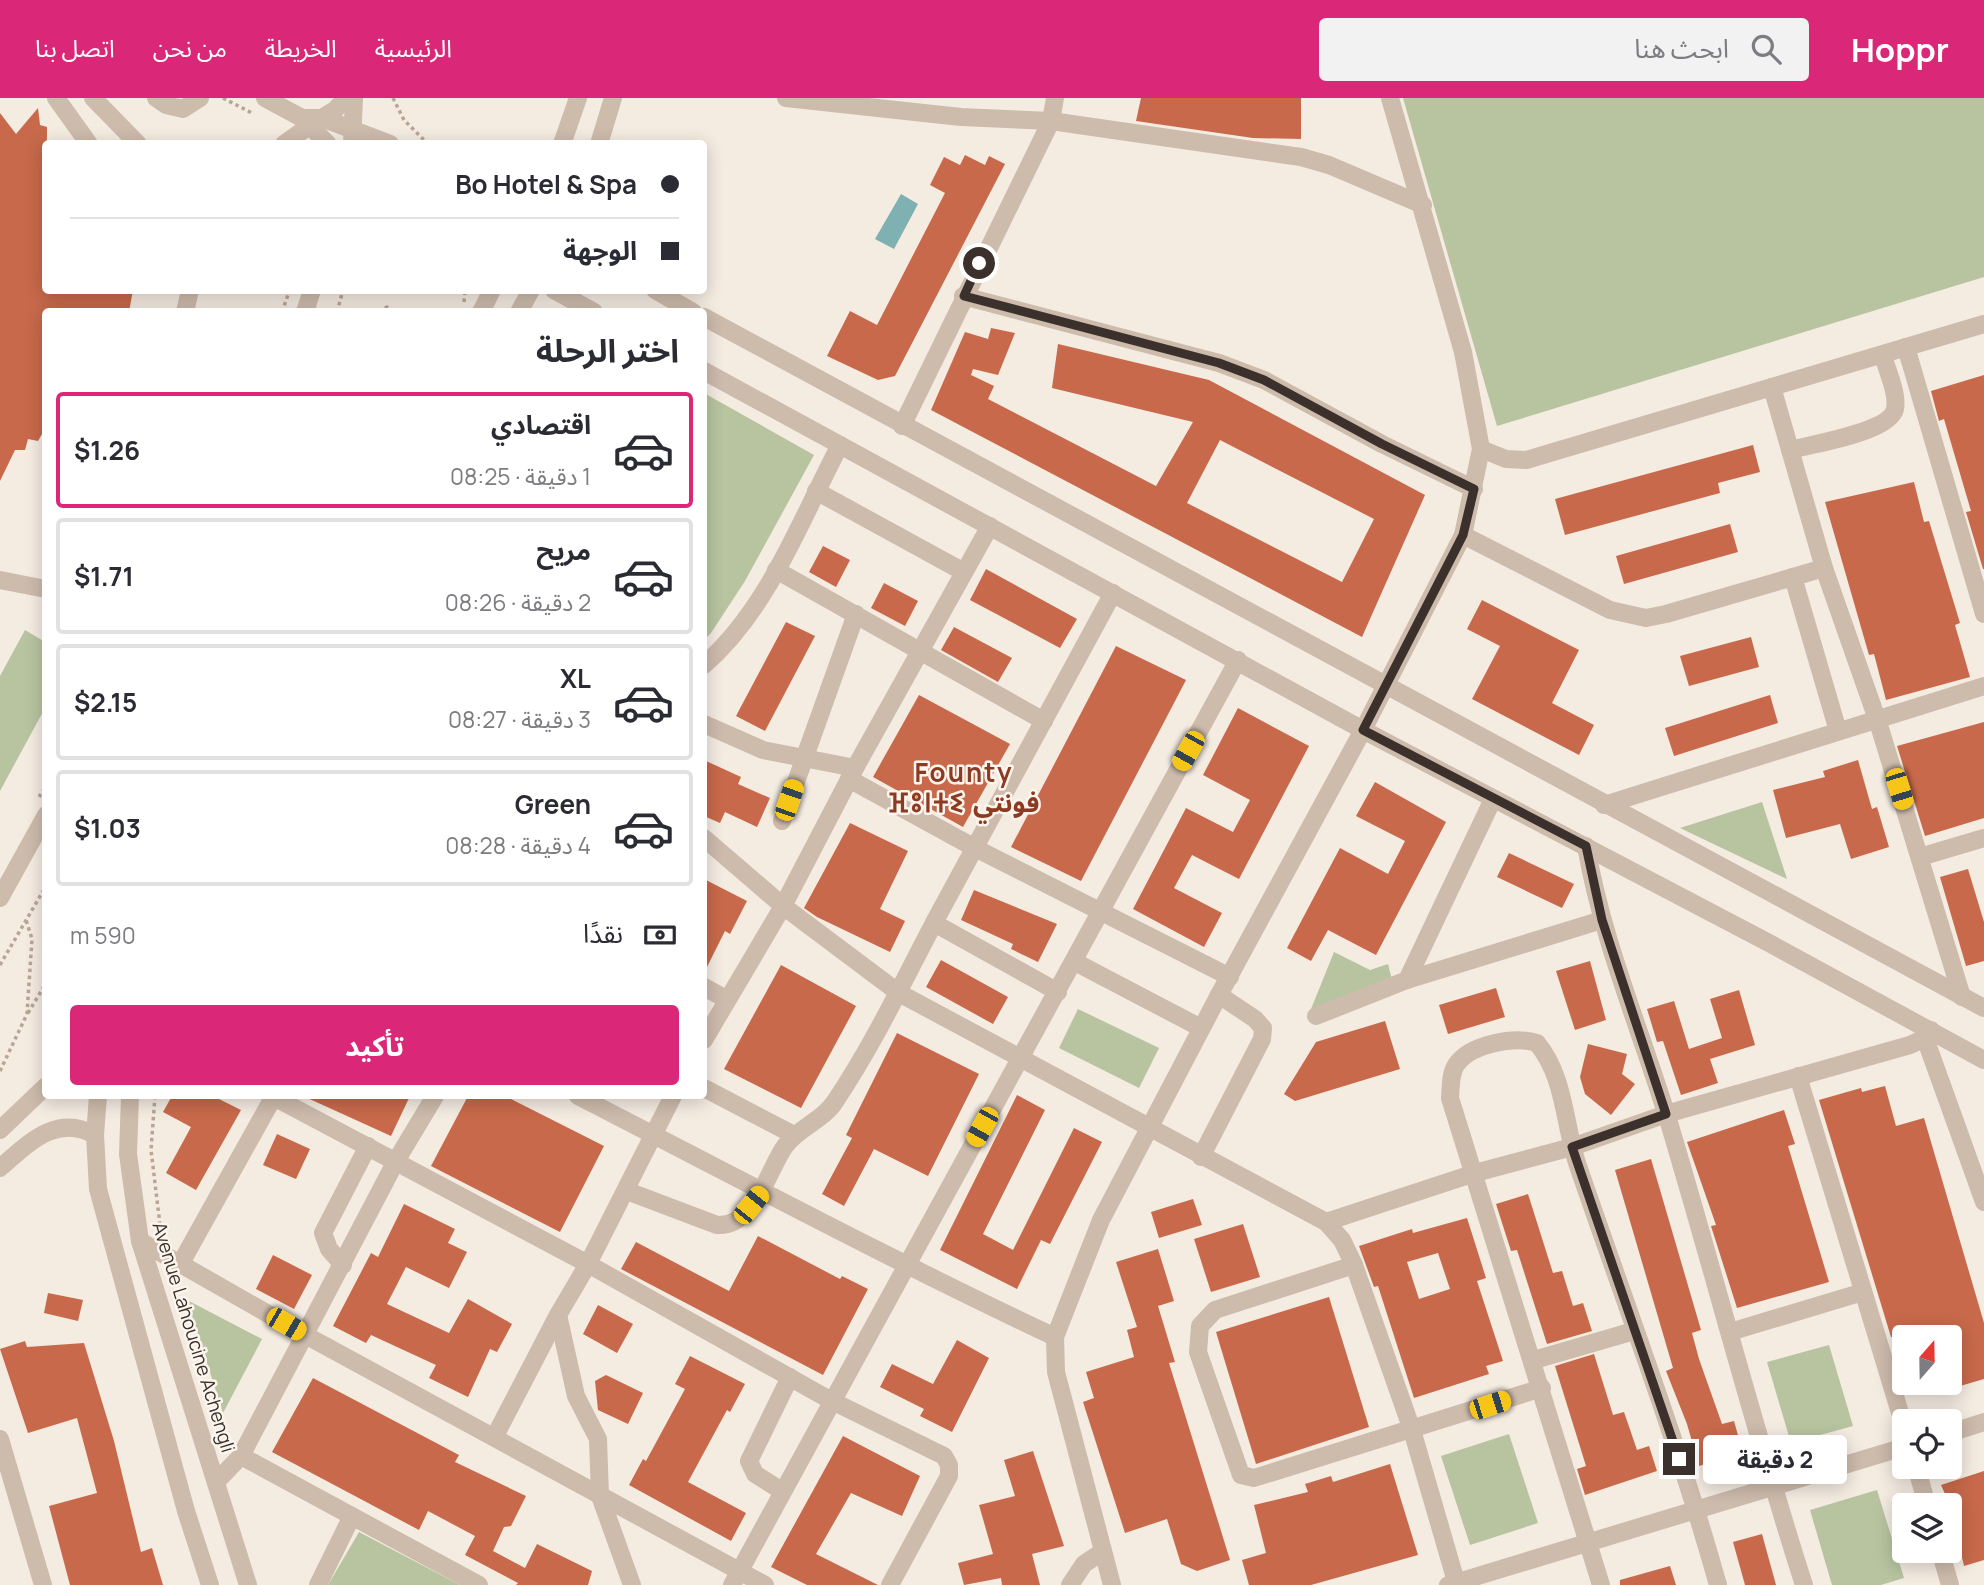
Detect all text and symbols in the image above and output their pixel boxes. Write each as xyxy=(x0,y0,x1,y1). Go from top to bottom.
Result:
search box xyxy=(1319,18,1809,81)
text: Hoppr xyxy=(1851,27,1949,72)
text: ابحث هنا xyxy=(1634,30,1729,66)
icon: search xyxy=(1747,30,1785,68)
text: اتصل بنا xyxy=(35,31,115,64)
text: من نحن xyxy=(153,31,227,64)
text: الخريطة xyxy=(265,31,337,64)
text: الرئيسية xyxy=(375,31,452,64)
text: Bo Hotel & Spa xyxy=(455,166,637,202)
text: الوجهة xyxy=(563,232,637,268)
route start xyxy=(963,247,995,279)
text: اختر الرحلة xyxy=(536,328,679,372)
text: اقتصادي xyxy=(491,406,591,442)
icon: car xyxy=(612,419,675,482)
text: $1.26 xyxy=(74,432,140,468)
text: 1 دقيقة · 08:25 xyxy=(450,460,591,492)
text: مريح xyxy=(536,532,591,568)
icon: car xyxy=(612,545,675,608)
text: $1.71 xyxy=(74,558,134,594)
text: 2 دقيقة · 08:26 xyxy=(445,586,591,618)
text: XL xyxy=(560,660,591,696)
icon: car xyxy=(612,671,675,734)
text: $2.15 xyxy=(74,684,137,720)
text: 3 دقيقة · 08:27 xyxy=(448,703,591,735)
car xyxy=(1169,728,1208,774)
district label: Founty ⴼⵓⵏⵜⵉ فونتي xyxy=(889,754,1039,824)
car xyxy=(1883,766,1916,812)
car xyxy=(773,777,806,823)
text: Green xyxy=(515,786,591,822)
icon: car xyxy=(612,797,675,860)
text: $1.03 xyxy=(74,810,141,846)
text: 4 دقيقة · 08:28 xyxy=(445,829,591,861)
text: نقدًا xyxy=(583,915,623,951)
icon: cash xyxy=(641,916,679,954)
text: 590 m xyxy=(70,919,136,951)
button: تأكيد xyxy=(70,1005,679,1085)
car xyxy=(963,1104,1002,1150)
car xyxy=(730,1182,773,1228)
street label: Avenue Lahoucine Achengli xyxy=(147,1219,241,1455)
car xyxy=(263,1304,310,1344)
north arrow xyxy=(1892,1325,1962,1395)
map controls xyxy=(1892,1325,1962,1563)
car xyxy=(1467,1389,1514,1421)
button: locate xyxy=(1892,1409,1962,1479)
callout: 2 دقيقة xyxy=(1704,1434,1847,1484)
route end xyxy=(1663,1443,1695,1475)
text: 2 دقيقة xyxy=(1737,1443,1813,1475)
button: layers xyxy=(1892,1493,1962,1563)

